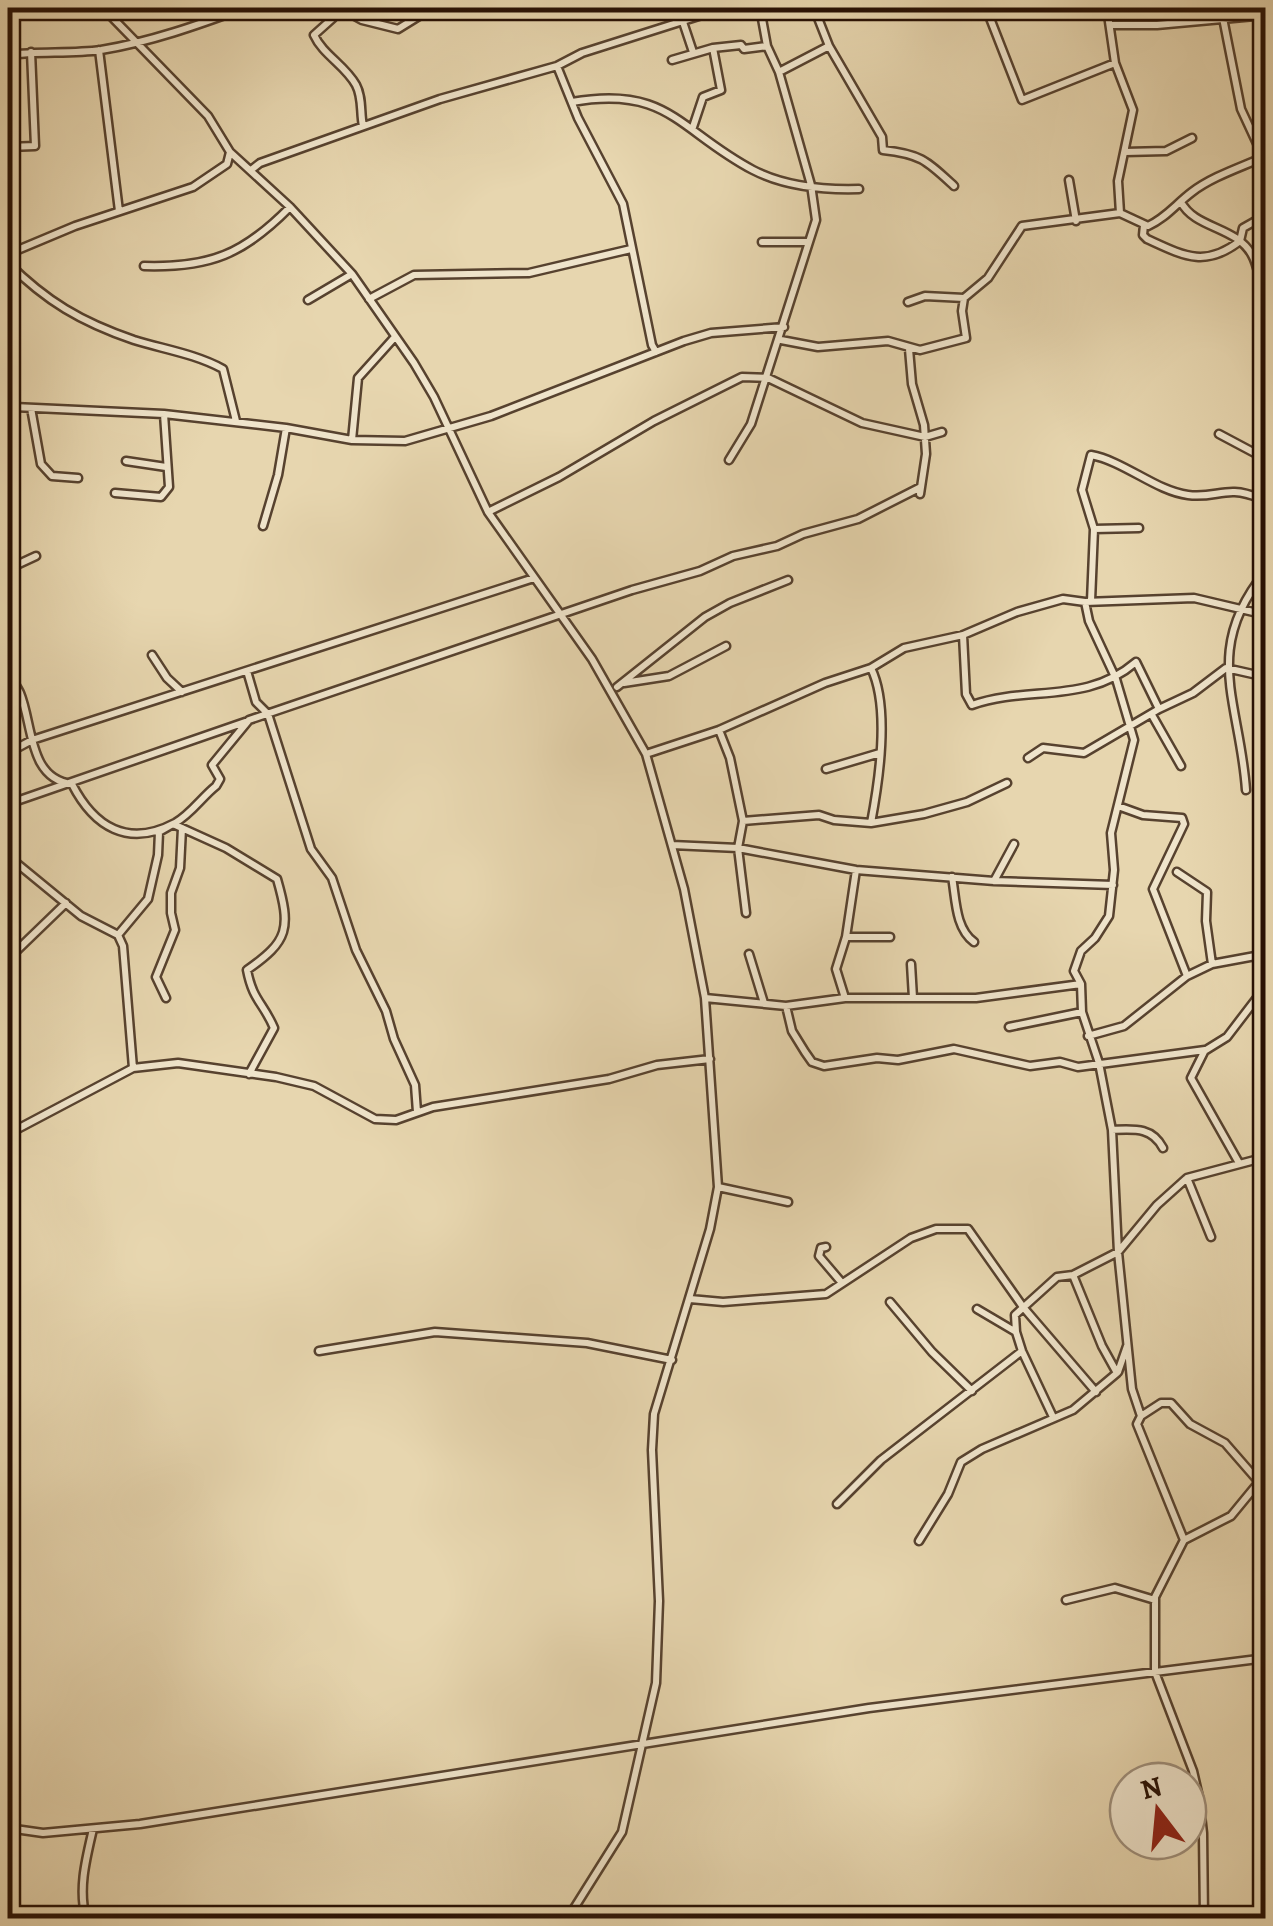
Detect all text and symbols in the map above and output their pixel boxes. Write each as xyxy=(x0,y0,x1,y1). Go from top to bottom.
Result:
north arrow xyxy=(1108,1761,1208,1861)
text: N xyxy=(1136,1767,1166,1809)

